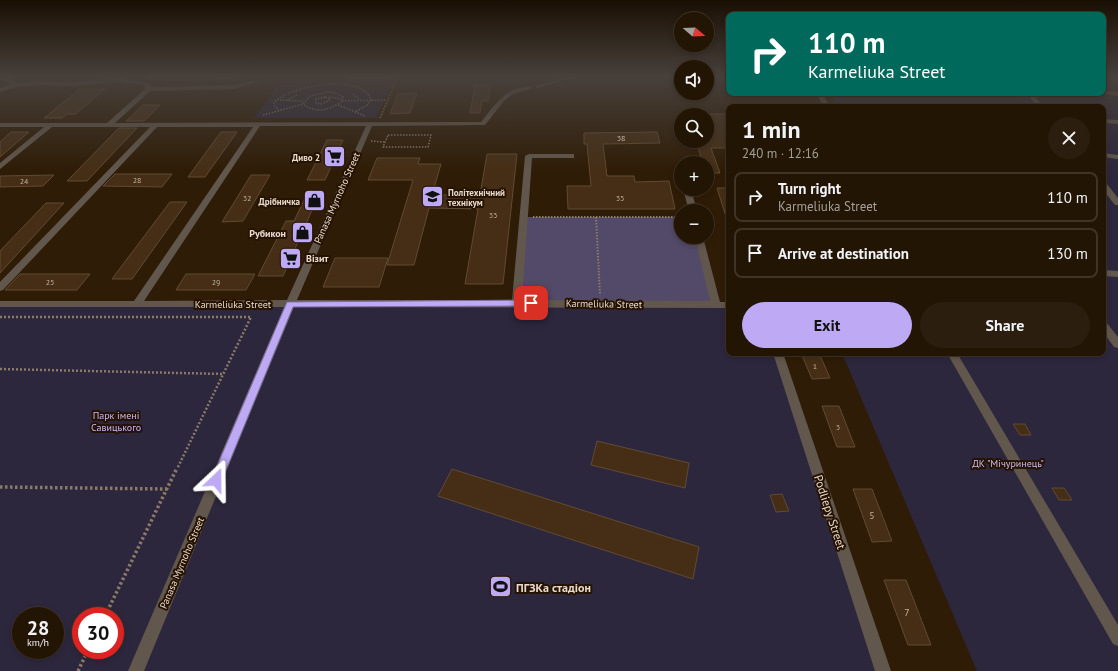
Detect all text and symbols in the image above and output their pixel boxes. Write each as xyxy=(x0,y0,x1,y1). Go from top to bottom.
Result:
north arrow xyxy=(674,12,714,52)
map controls xyxy=(674,12,714,244)
text: 110 m xyxy=(808,24,885,61)
icon: right xyxy=(742,28,794,80)
button: sound xyxy=(674,60,714,100)
text: Karmeliuka Street xyxy=(808,60,945,83)
button: search xyxy=(674,108,714,148)
text: 1 min xyxy=(742,114,801,145)
button: close xyxy=(1048,117,1090,159)
house number: 38 xyxy=(617,133,625,143)
supermarket icon: Диво 2 xyxy=(322,144,348,170)
text: 240 m · 12:16 xyxy=(742,145,819,162)
street label: Panasa Myrnoho Street xyxy=(311,150,363,246)
place label: Диво 2 xyxy=(292,152,320,163)
button: + xyxy=(674,156,714,196)
house number: 28 xyxy=(133,175,141,185)
house number: 24 xyxy=(20,176,29,186)
text: Turn right xyxy=(778,179,841,198)
school or university icon: Політехнічний технікум xyxy=(419,184,445,210)
icon: right xyxy=(744,186,766,208)
place label: Політехнічний технікум xyxy=(448,187,505,208)
shop icon: Дрібничка xyxy=(302,188,328,214)
text: 110 m xyxy=(1047,188,1088,207)
house number: 32 xyxy=(243,193,251,203)
house number: 35 xyxy=(616,193,624,203)
place label: Дрібничка xyxy=(259,196,301,207)
text: Karmeliuka Street xyxy=(778,198,877,215)
button: − xyxy=(674,204,714,244)
house number: 33 xyxy=(489,210,497,220)
shop icon: Рубикон xyxy=(289,220,315,246)
place label: Рубикон xyxy=(249,227,286,240)
icon: arrive xyxy=(744,242,766,264)
text: Arrive at destination xyxy=(778,244,909,263)
text: 130 m xyxy=(1047,244,1088,263)
supermarket icon: Візит xyxy=(278,245,304,271)
place label: Візит xyxy=(306,252,329,265)
house number: 25 xyxy=(46,277,54,287)
house number: 29 xyxy=(212,277,220,287)
pin xyxy=(514,286,548,320)
icon: arrive xyxy=(520,292,542,314)
street label: Karmeliuka Street xyxy=(566,297,643,311)
street label: Karmeliuka Street xyxy=(195,298,272,311)
button: Exit xyxy=(742,302,912,348)
button: Share xyxy=(920,302,1090,348)
house number: 1 xyxy=(813,361,817,371)
park label: Парк імені Савицького xyxy=(91,409,141,434)
house number: 3 xyxy=(836,422,840,432)
park label: ДК "Мічуринець" xyxy=(972,457,1044,470)
position arrow xyxy=(195,459,237,501)
street label: Podliepy Street xyxy=(811,473,849,551)
house number: 5 xyxy=(869,509,875,522)
street label: Panasa Myrnoho Street xyxy=(157,515,207,611)
sports icon: ПГЗКа стадіон xyxy=(487,574,513,600)
place label: ПГЗКа стадіон xyxy=(516,580,591,595)
house number: 7 xyxy=(904,606,910,619)
speed limit sign: 30 xyxy=(72,607,124,659)
text: 28 xyxy=(27,615,49,641)
text: km/h xyxy=(27,636,49,649)

